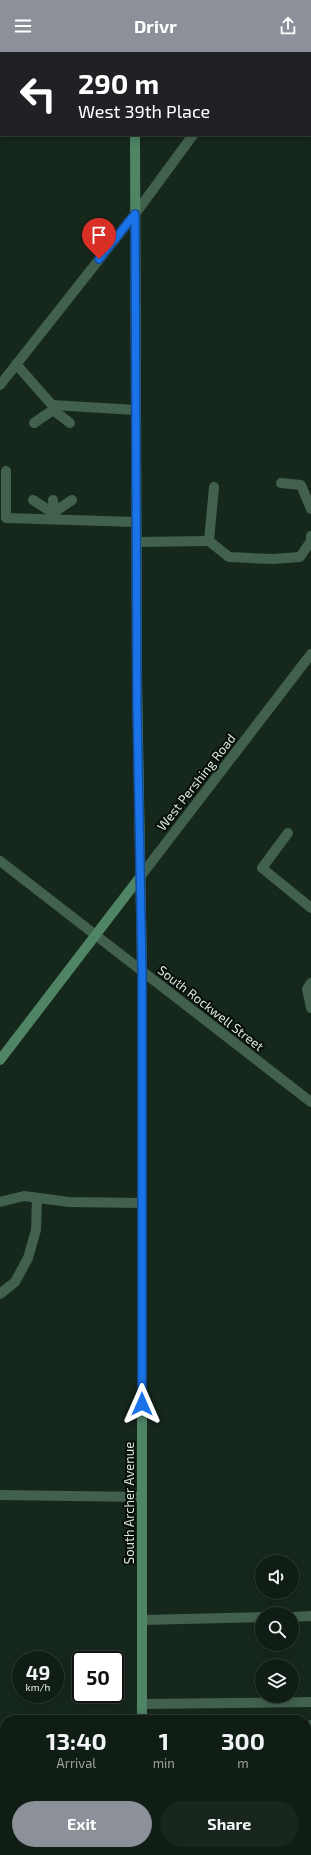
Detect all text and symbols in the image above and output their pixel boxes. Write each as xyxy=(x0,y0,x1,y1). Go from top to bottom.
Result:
icon: menu xyxy=(12,15,34,37)
text: Drivr xyxy=(134,15,177,37)
icon: share xyxy=(277,15,299,37)
text: 290 m xyxy=(78,66,159,100)
icon: left xyxy=(12,68,64,120)
text: West 39th Place xyxy=(78,100,210,122)
pin xyxy=(82,218,116,259)
icon: arrive xyxy=(88,224,110,246)
street label: West Pershing Road xyxy=(153,730,239,834)
street label: South Rockwell Street xyxy=(155,962,267,1054)
position arrow xyxy=(121,1383,163,1425)
street label: South Archer Avenue xyxy=(121,1442,137,1564)
map controls xyxy=(255,1555,299,1703)
button: sound xyxy=(255,1555,299,1599)
button: search xyxy=(255,1607,299,1651)
speed limit sign: 50 xyxy=(72,1651,124,1703)
button: layers xyxy=(255,1659,299,1703)
text: 49 xyxy=(26,1660,50,1684)
text: km/h xyxy=(26,1681,50,1693)
text: 13:40 xyxy=(46,1726,107,1755)
text: 1 xyxy=(159,1726,169,1755)
text: 300 xyxy=(221,1726,265,1755)
text: Arrival xyxy=(57,1755,96,1771)
text: min xyxy=(153,1755,175,1771)
text: m xyxy=(237,1755,249,1771)
button: Exit xyxy=(12,1801,152,1847)
button: Share xyxy=(160,1801,299,1847)

